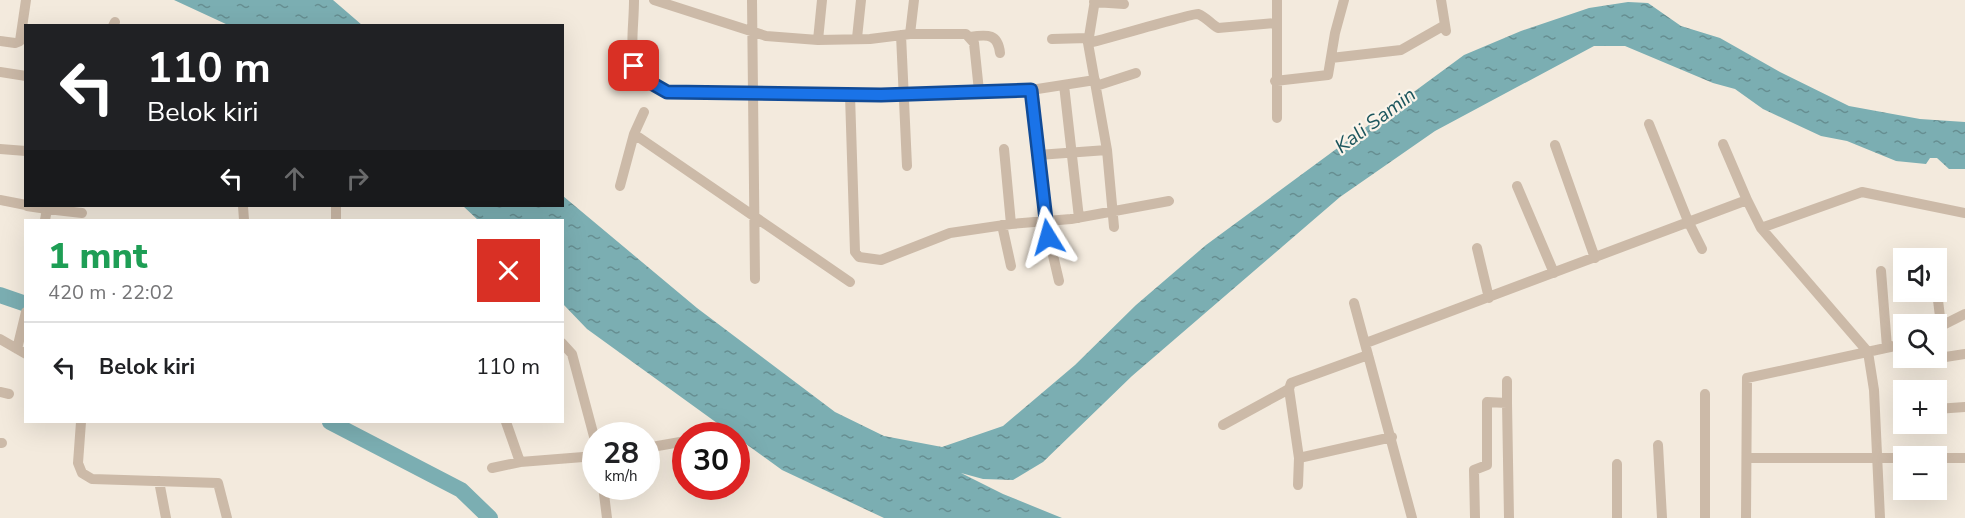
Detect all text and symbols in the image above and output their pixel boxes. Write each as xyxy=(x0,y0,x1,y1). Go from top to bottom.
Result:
text: 110 m xyxy=(147,40,271,97)
pin xyxy=(608,40,659,91)
icon: left xyxy=(48,48,126,126)
icon: arrive xyxy=(617,49,650,82)
water label: Kali Samin xyxy=(1329,81,1421,160)
text: Belok kiri xyxy=(147,94,259,131)
icon: left xyxy=(215,162,248,195)
icon: ahead xyxy=(278,162,311,195)
icon: right xyxy=(341,162,374,195)
position arrow xyxy=(1016,205,1080,269)
text: 1 mnt xyxy=(48,232,148,281)
button: close xyxy=(477,239,540,302)
map controls xyxy=(1893,248,1947,500)
button: sound xyxy=(1893,248,1947,302)
text: 420 m · 22:02 xyxy=(48,279,174,306)
button: search xyxy=(1893,314,1947,368)
icon: left xyxy=(48,351,81,384)
text: Belok kiri xyxy=(99,352,195,382)
text: 110 m xyxy=(476,352,540,382)
button: + xyxy=(1893,380,1947,434)
speed limit sign: 30 xyxy=(672,422,750,500)
text: 28 xyxy=(603,433,639,474)
button: − xyxy=(1893,446,1947,500)
text: km/h xyxy=(604,466,638,486)

